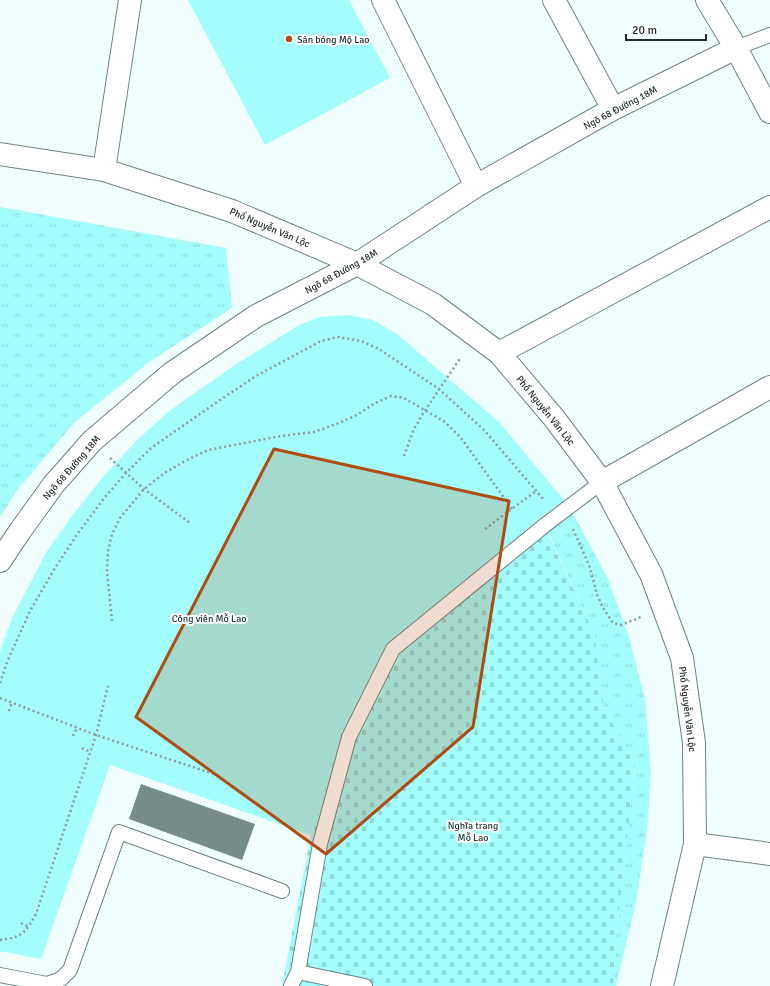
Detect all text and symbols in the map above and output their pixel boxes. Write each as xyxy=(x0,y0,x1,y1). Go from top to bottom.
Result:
scale bar xyxy=(626,16,706,42)
text: 20 m xyxy=(632,23,657,38)
marker: Sân bóng Mộ Lao xyxy=(284,34,294,44)
place label: Sân bóng Mộ Lao xyxy=(297,34,370,46)
street label: Ngõ 68 Đường 18M xyxy=(582,83,659,132)
street label: Phố Nguyễn Văn Lộc xyxy=(228,206,312,250)
street label: Ngõ 68 Đường 18M xyxy=(303,247,380,297)
street label: Phố Nguyễn Văn Lộc xyxy=(513,373,577,448)
street label: Ngõ 68 Đường 18M xyxy=(40,433,103,502)
park label: Công viên Mỗ Lao xyxy=(172,613,246,625)
street label: Phố Nguyễn Văn Lộc xyxy=(676,666,698,753)
park label: Nghĩa trang Mỗ Lao xyxy=(448,820,498,844)

